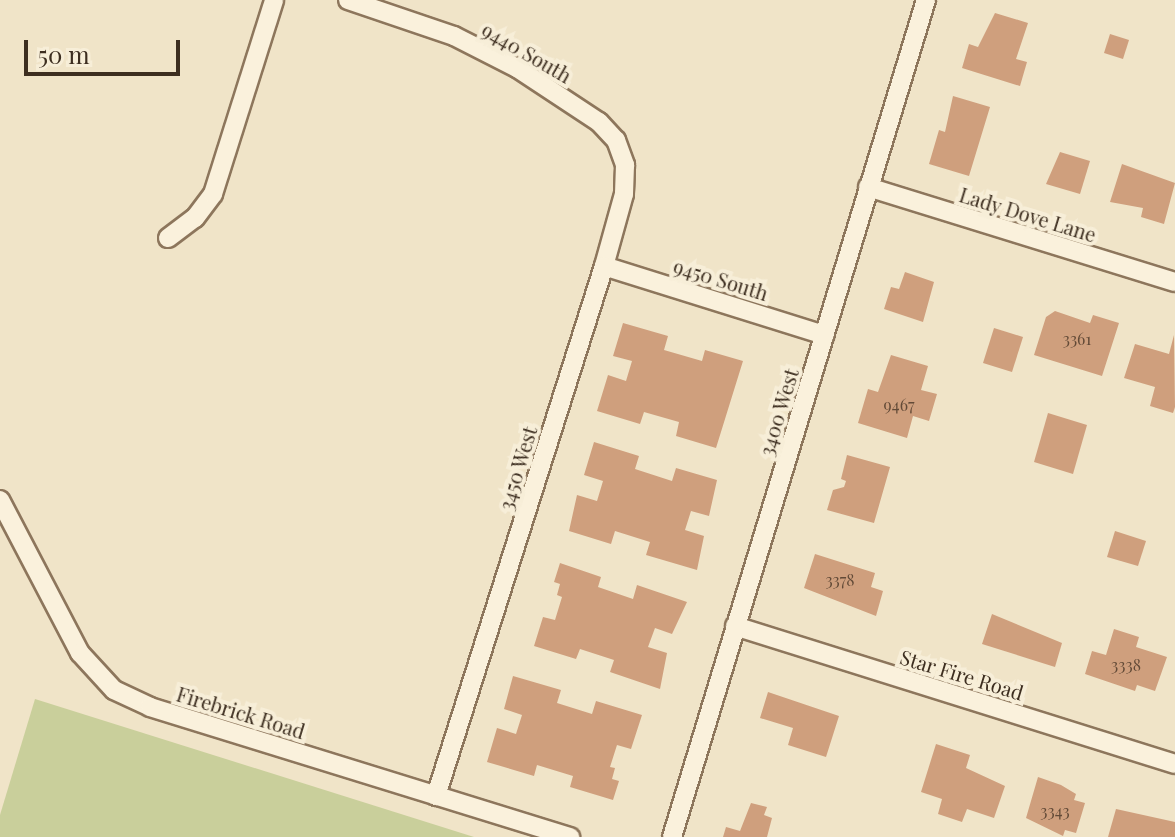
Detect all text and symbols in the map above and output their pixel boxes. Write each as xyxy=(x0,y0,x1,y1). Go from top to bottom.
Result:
street label: 9440 South xyxy=(478,17,576,87)
scale bar xyxy=(28,24,184,74)
text: 50 m xyxy=(38,38,90,70)
street label: Lady Dove Lane xyxy=(957,182,1099,246)
street label: 9450 South xyxy=(671,253,771,305)
house number: 3361 xyxy=(1063,329,1091,349)
street label: 3400 West xyxy=(753,365,803,459)
house number: 9467 xyxy=(884,395,914,415)
street label: 3450 West xyxy=(493,423,541,513)
house number: 3378 xyxy=(825,570,855,590)
street label: Star Fire Road xyxy=(897,644,1027,704)
house number: 3338 xyxy=(1111,655,1141,675)
street label: Firebrick Road xyxy=(174,681,308,743)
house number: 3343 xyxy=(1040,801,1070,821)

